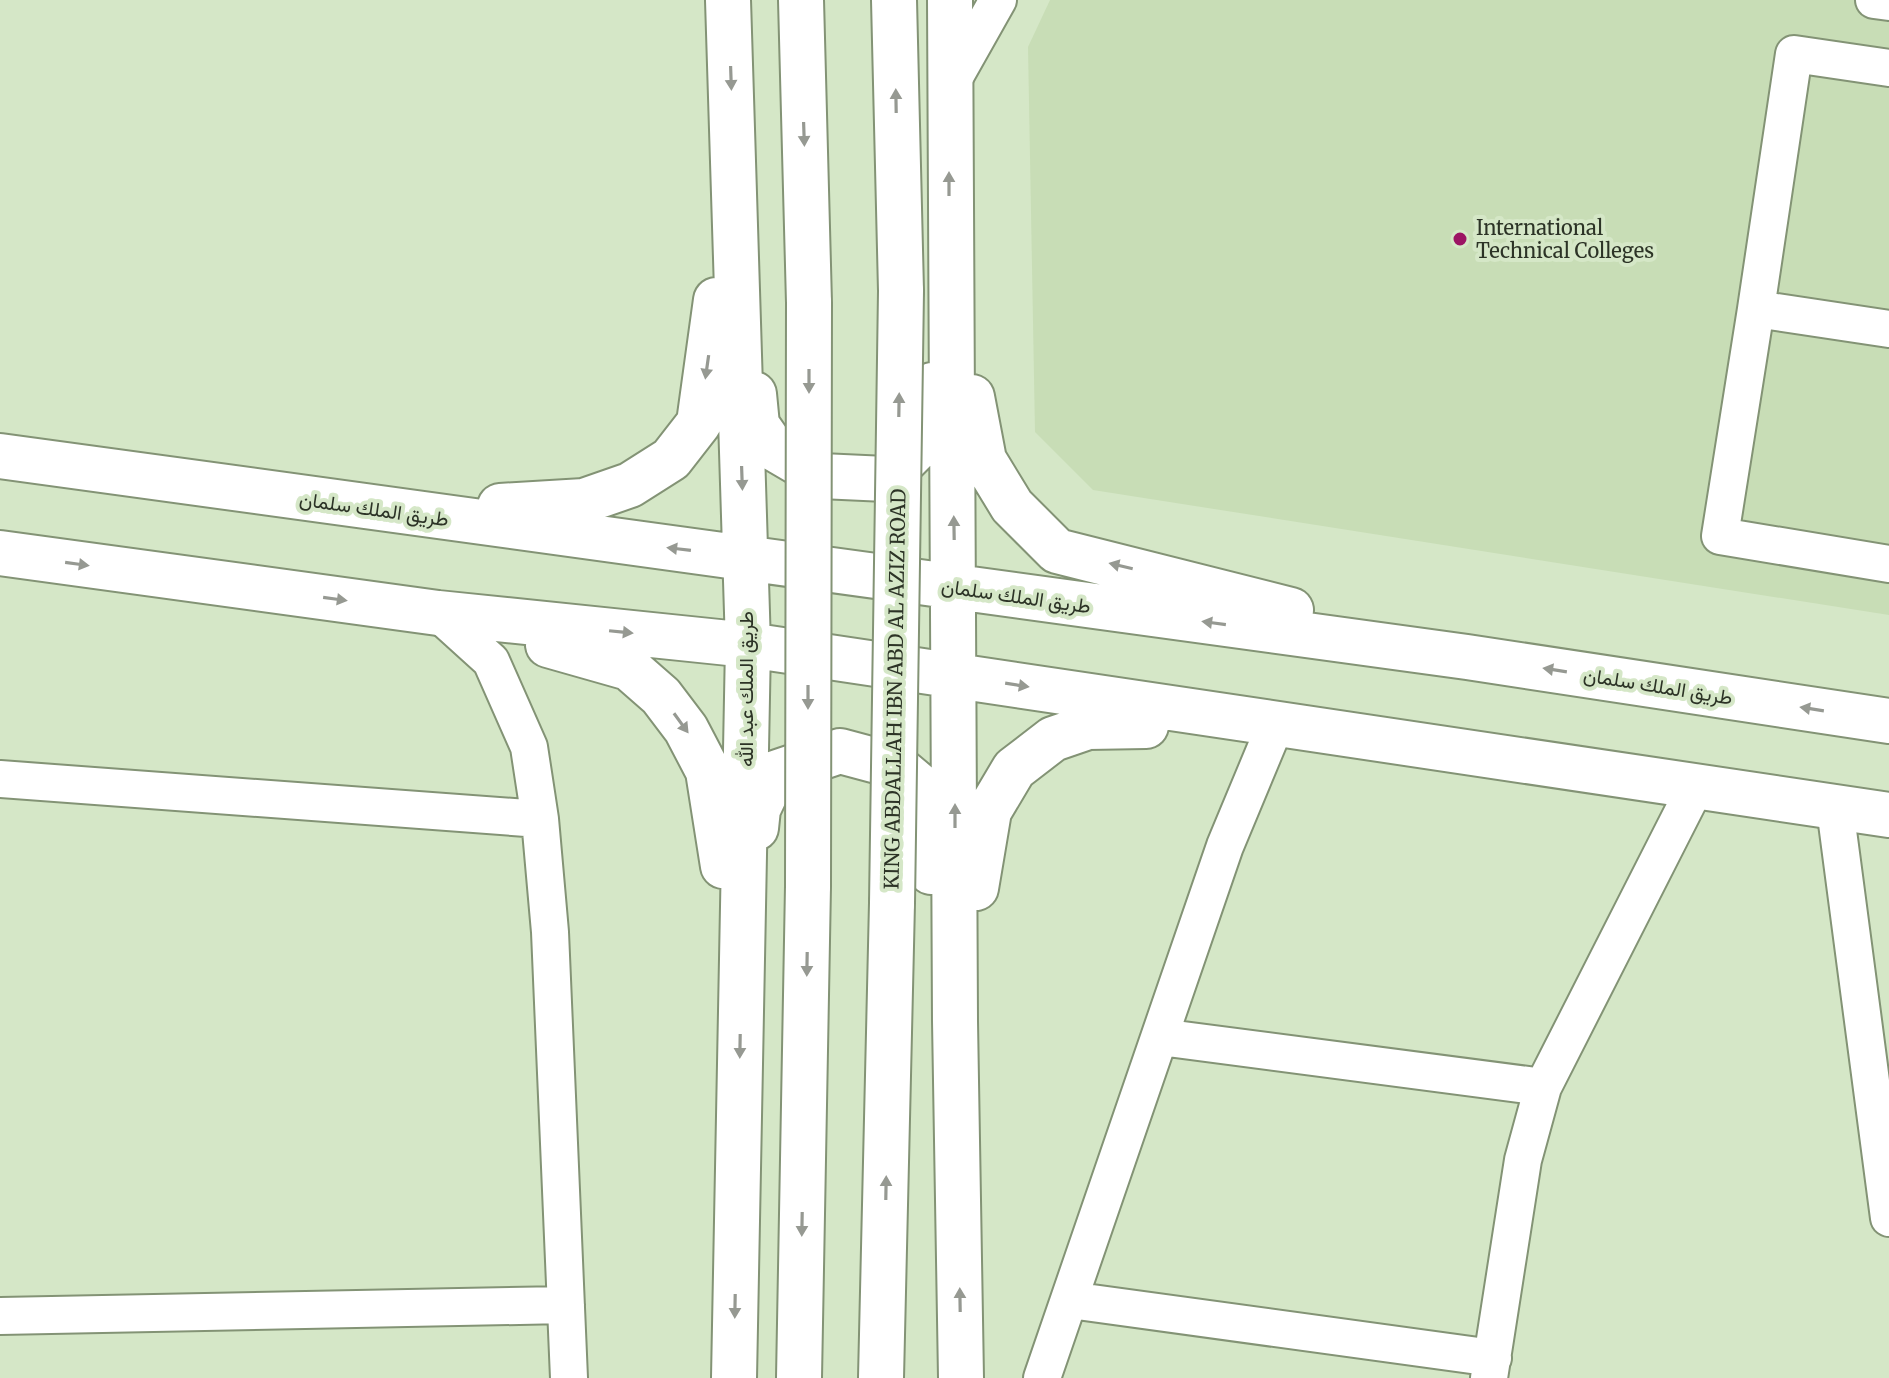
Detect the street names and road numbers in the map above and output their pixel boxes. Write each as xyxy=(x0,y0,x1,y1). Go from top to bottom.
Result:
street label: طريق الملك سلمان xyxy=(298,486,450,532)
street label: KING ABDALLAH IBN ABD AL AZIZ ROAD xyxy=(879,488,910,890)
street label: طريق الملك سلمان xyxy=(940,573,1092,619)
street label: طريق الملك عبد الله xyxy=(733,611,759,767)
street label: طريق الملك سلمان xyxy=(1582,661,1734,711)

